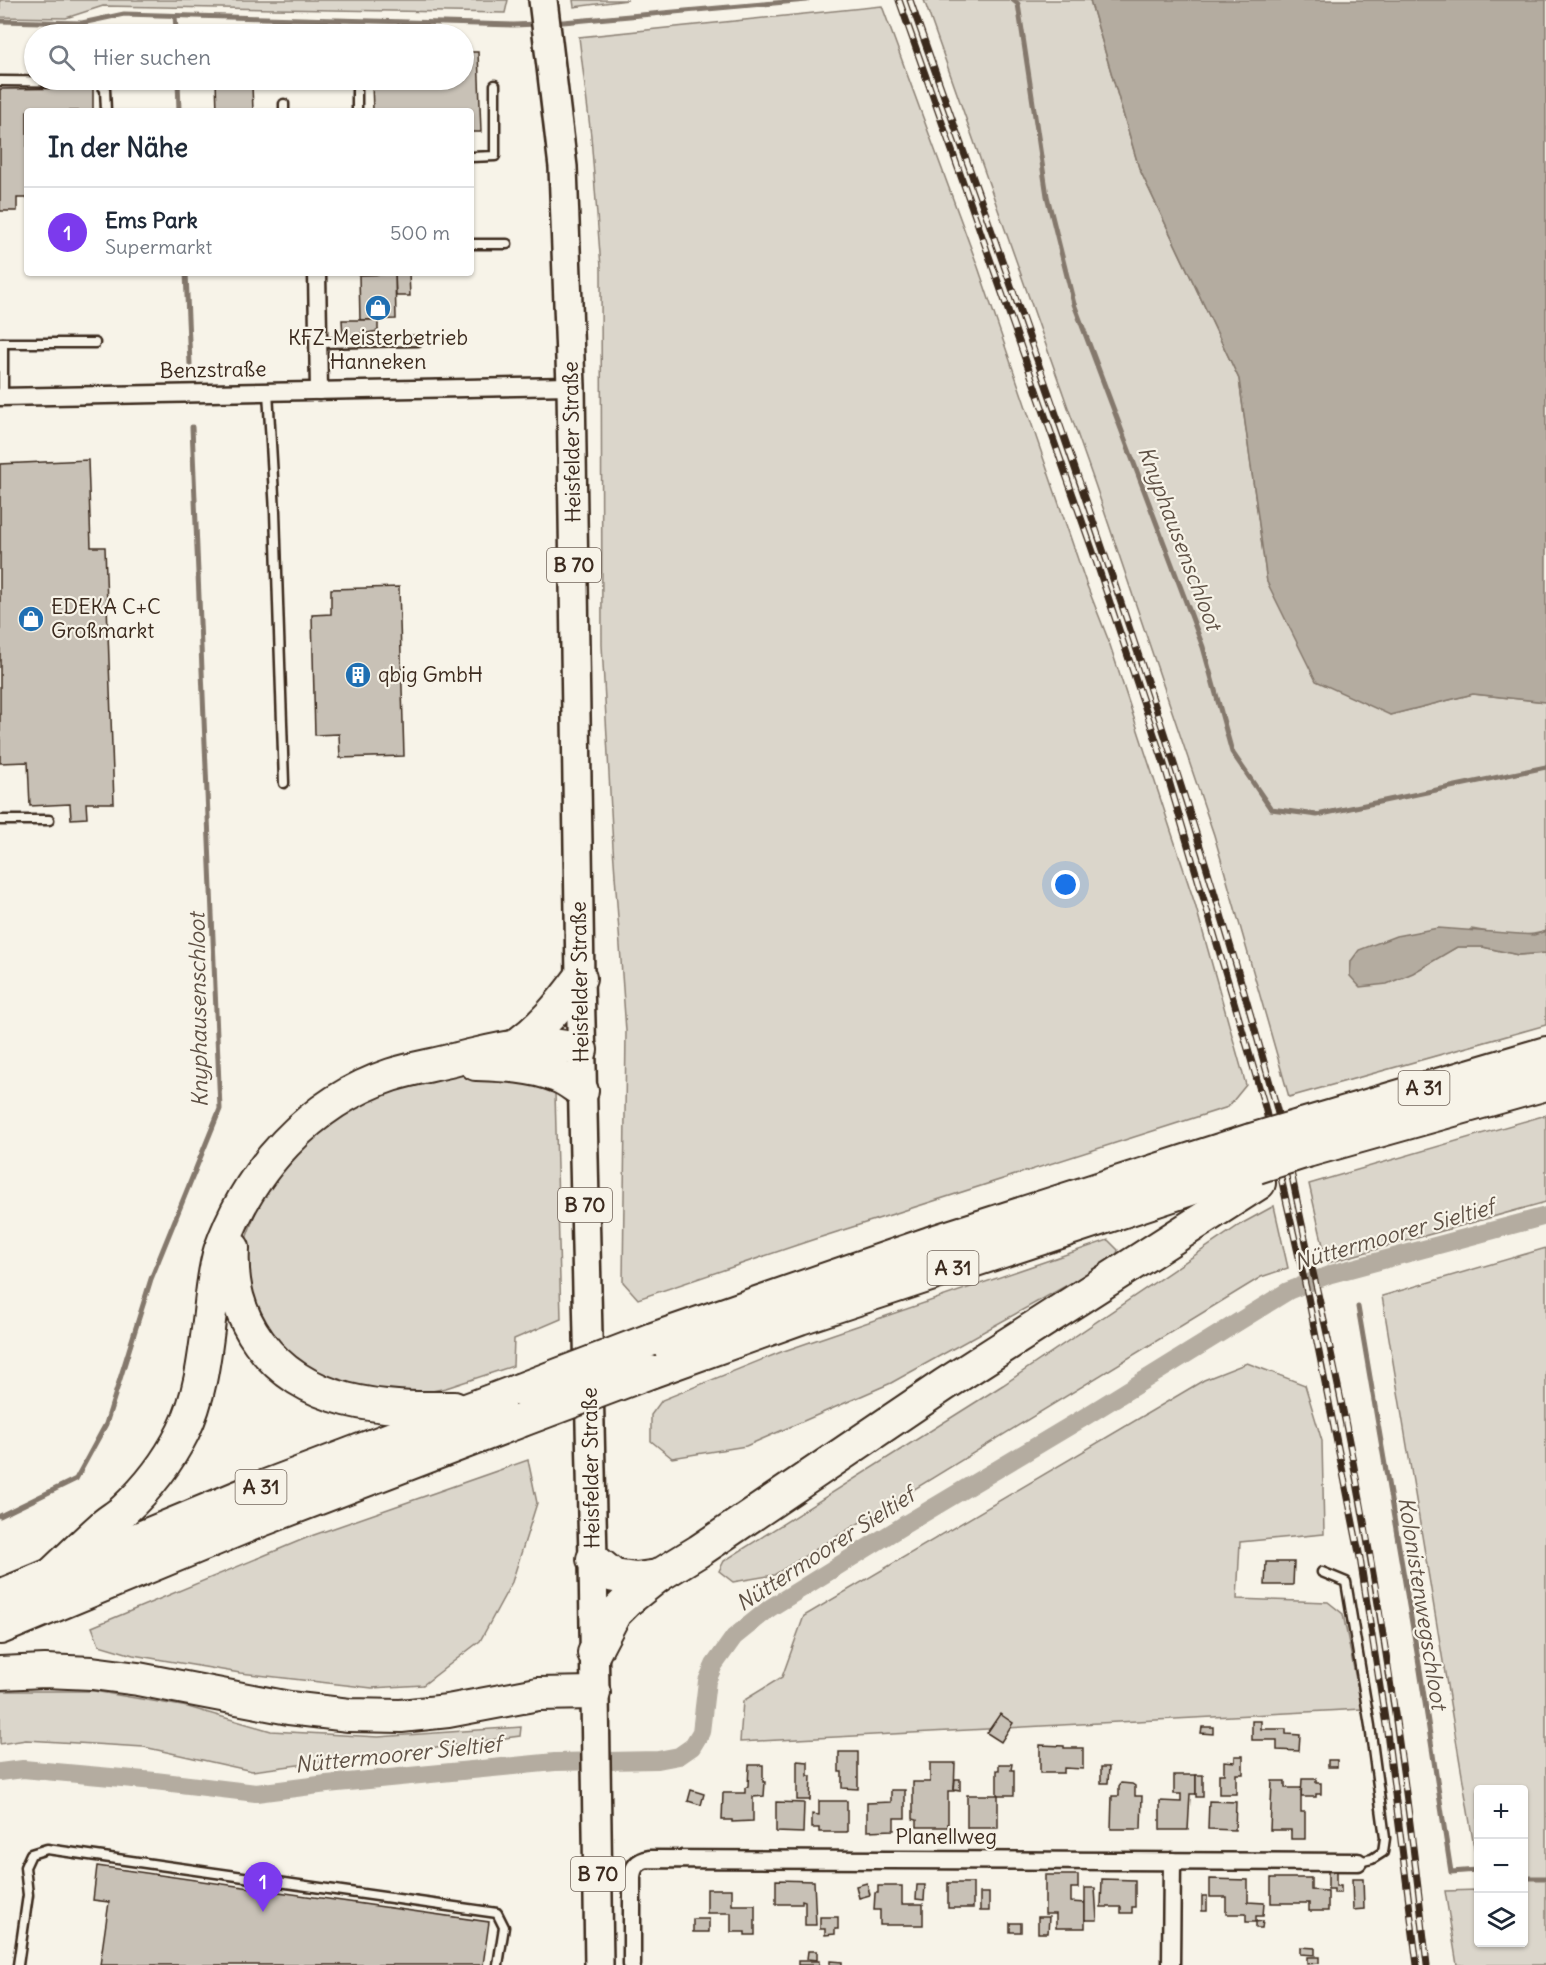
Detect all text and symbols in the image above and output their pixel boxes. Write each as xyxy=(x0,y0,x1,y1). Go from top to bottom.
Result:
search box xyxy=(24,24,474,90)
icon: search xyxy=(45,41,78,74)
text: Hier suchen xyxy=(93,43,211,71)
text: In der Nähe xyxy=(48,131,188,164)
text: Ems Park xyxy=(105,206,198,234)
text: 1 xyxy=(64,220,71,245)
text: 500 m xyxy=(390,220,450,245)
text: Supermarkt xyxy=(105,234,212,259)
shop icon: KFZ-Meisterbetrieb Hanneken xyxy=(363,293,393,323)
place label: KFZ-Meisterbetrieb Hanneken xyxy=(288,324,468,375)
street label: Benzstraße xyxy=(159,355,267,384)
street label: Heisfelder Straße xyxy=(557,361,586,523)
water label: Knyphausenschloot xyxy=(1132,442,1229,636)
road number: B 70 xyxy=(547,548,601,582)
place label: EDEKA C+C Großmarkt xyxy=(51,593,161,644)
shop icon: EDEKA C+C Großmarkt xyxy=(16,604,46,634)
building icon: qbig GmbH xyxy=(343,660,373,690)
place label: qbig GmbH xyxy=(378,661,483,688)
your location xyxy=(1051,870,1080,899)
street label: Heisfelder Straße xyxy=(565,901,594,1063)
water label: Knyphausenschloot xyxy=(182,910,214,1108)
road number: A 31 xyxy=(1398,1071,1450,1105)
road number: B 70 xyxy=(558,1188,612,1222)
water label: Nüttermoorer Sieltief xyxy=(1291,1191,1502,1276)
road number: A 31 xyxy=(928,1251,978,1285)
street label: Heisfelder Straße xyxy=(576,1387,605,1549)
road number: A 31 xyxy=(236,1470,286,1504)
water label: Nüttermoorer Sieltief xyxy=(731,1478,923,1617)
water label: Kolonistenwegschloot xyxy=(1392,1495,1454,1714)
water label: Nüttermoorer Sieltief xyxy=(294,1729,507,1779)
map controls xyxy=(1474,1785,1528,1947)
button: + xyxy=(1474,1785,1528,1839)
street label: Planellweg xyxy=(895,1823,997,1850)
button: − xyxy=(1474,1839,1528,1893)
road number: B 70 xyxy=(571,1857,625,1891)
pin: 1 xyxy=(244,1862,282,1912)
button: layers xyxy=(1474,1893,1528,1947)

